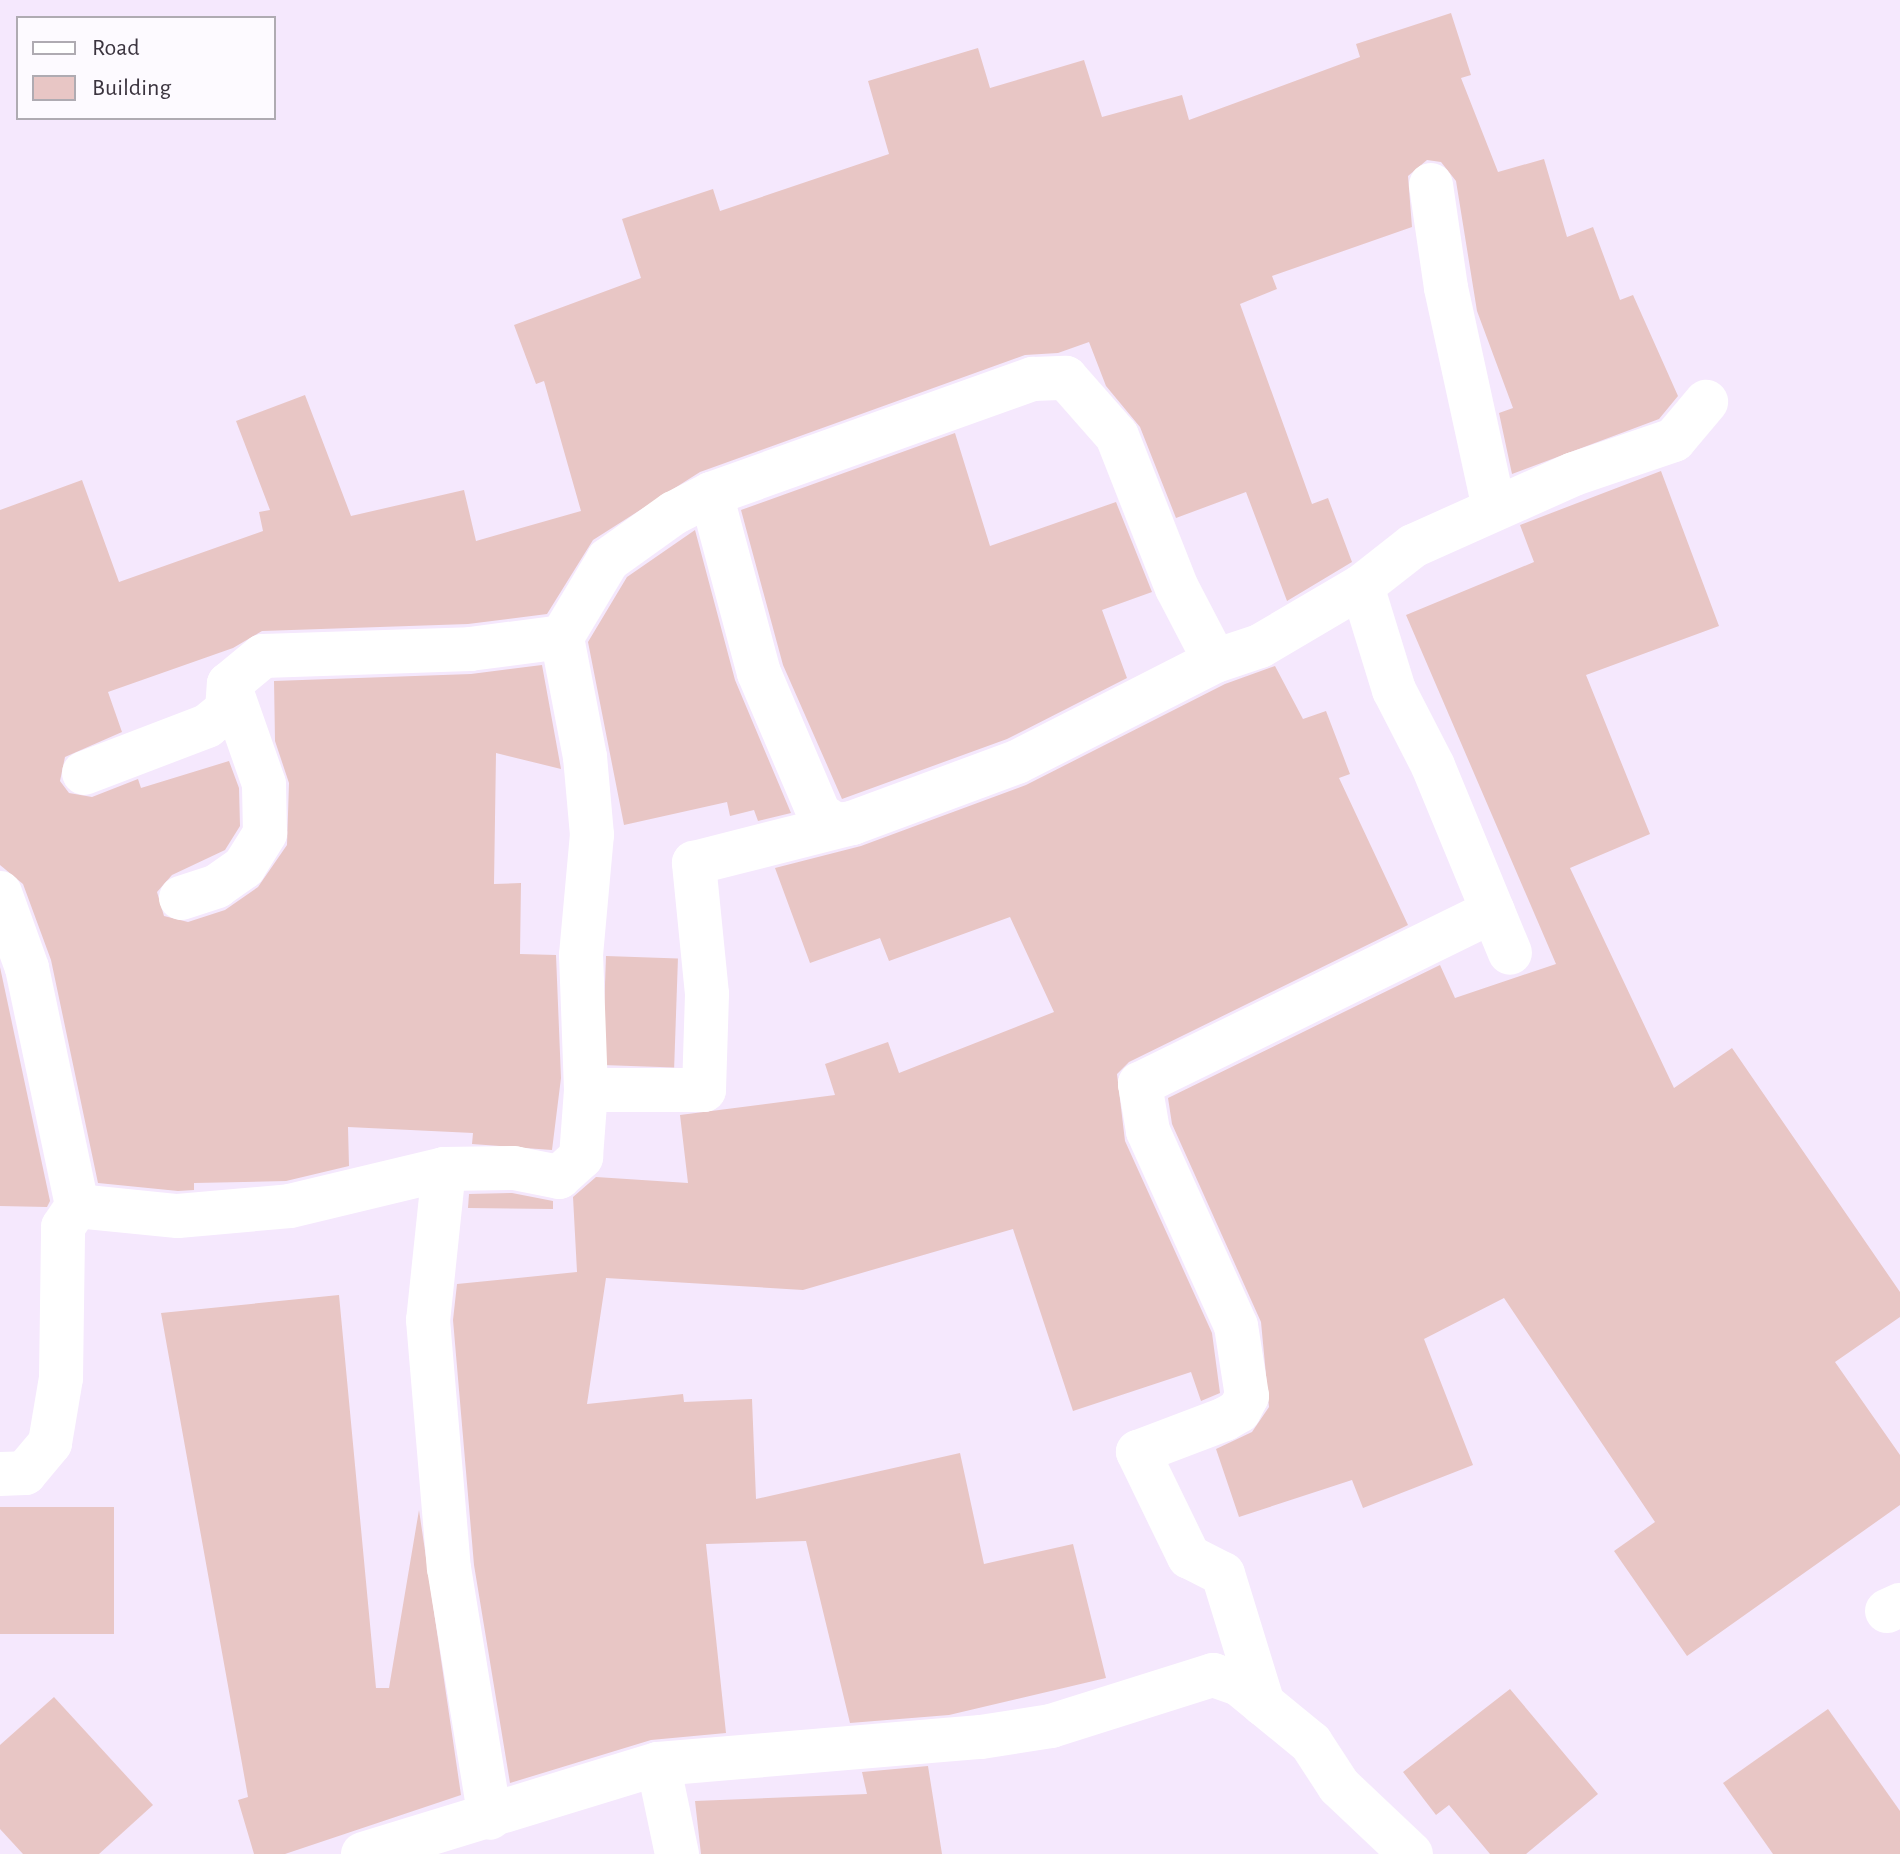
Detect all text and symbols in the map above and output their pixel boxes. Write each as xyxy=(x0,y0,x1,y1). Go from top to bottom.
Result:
legend xyxy=(16,16,276,120)
text: Road xyxy=(92,36,140,60)
text: Building xyxy=(92,76,171,100)

